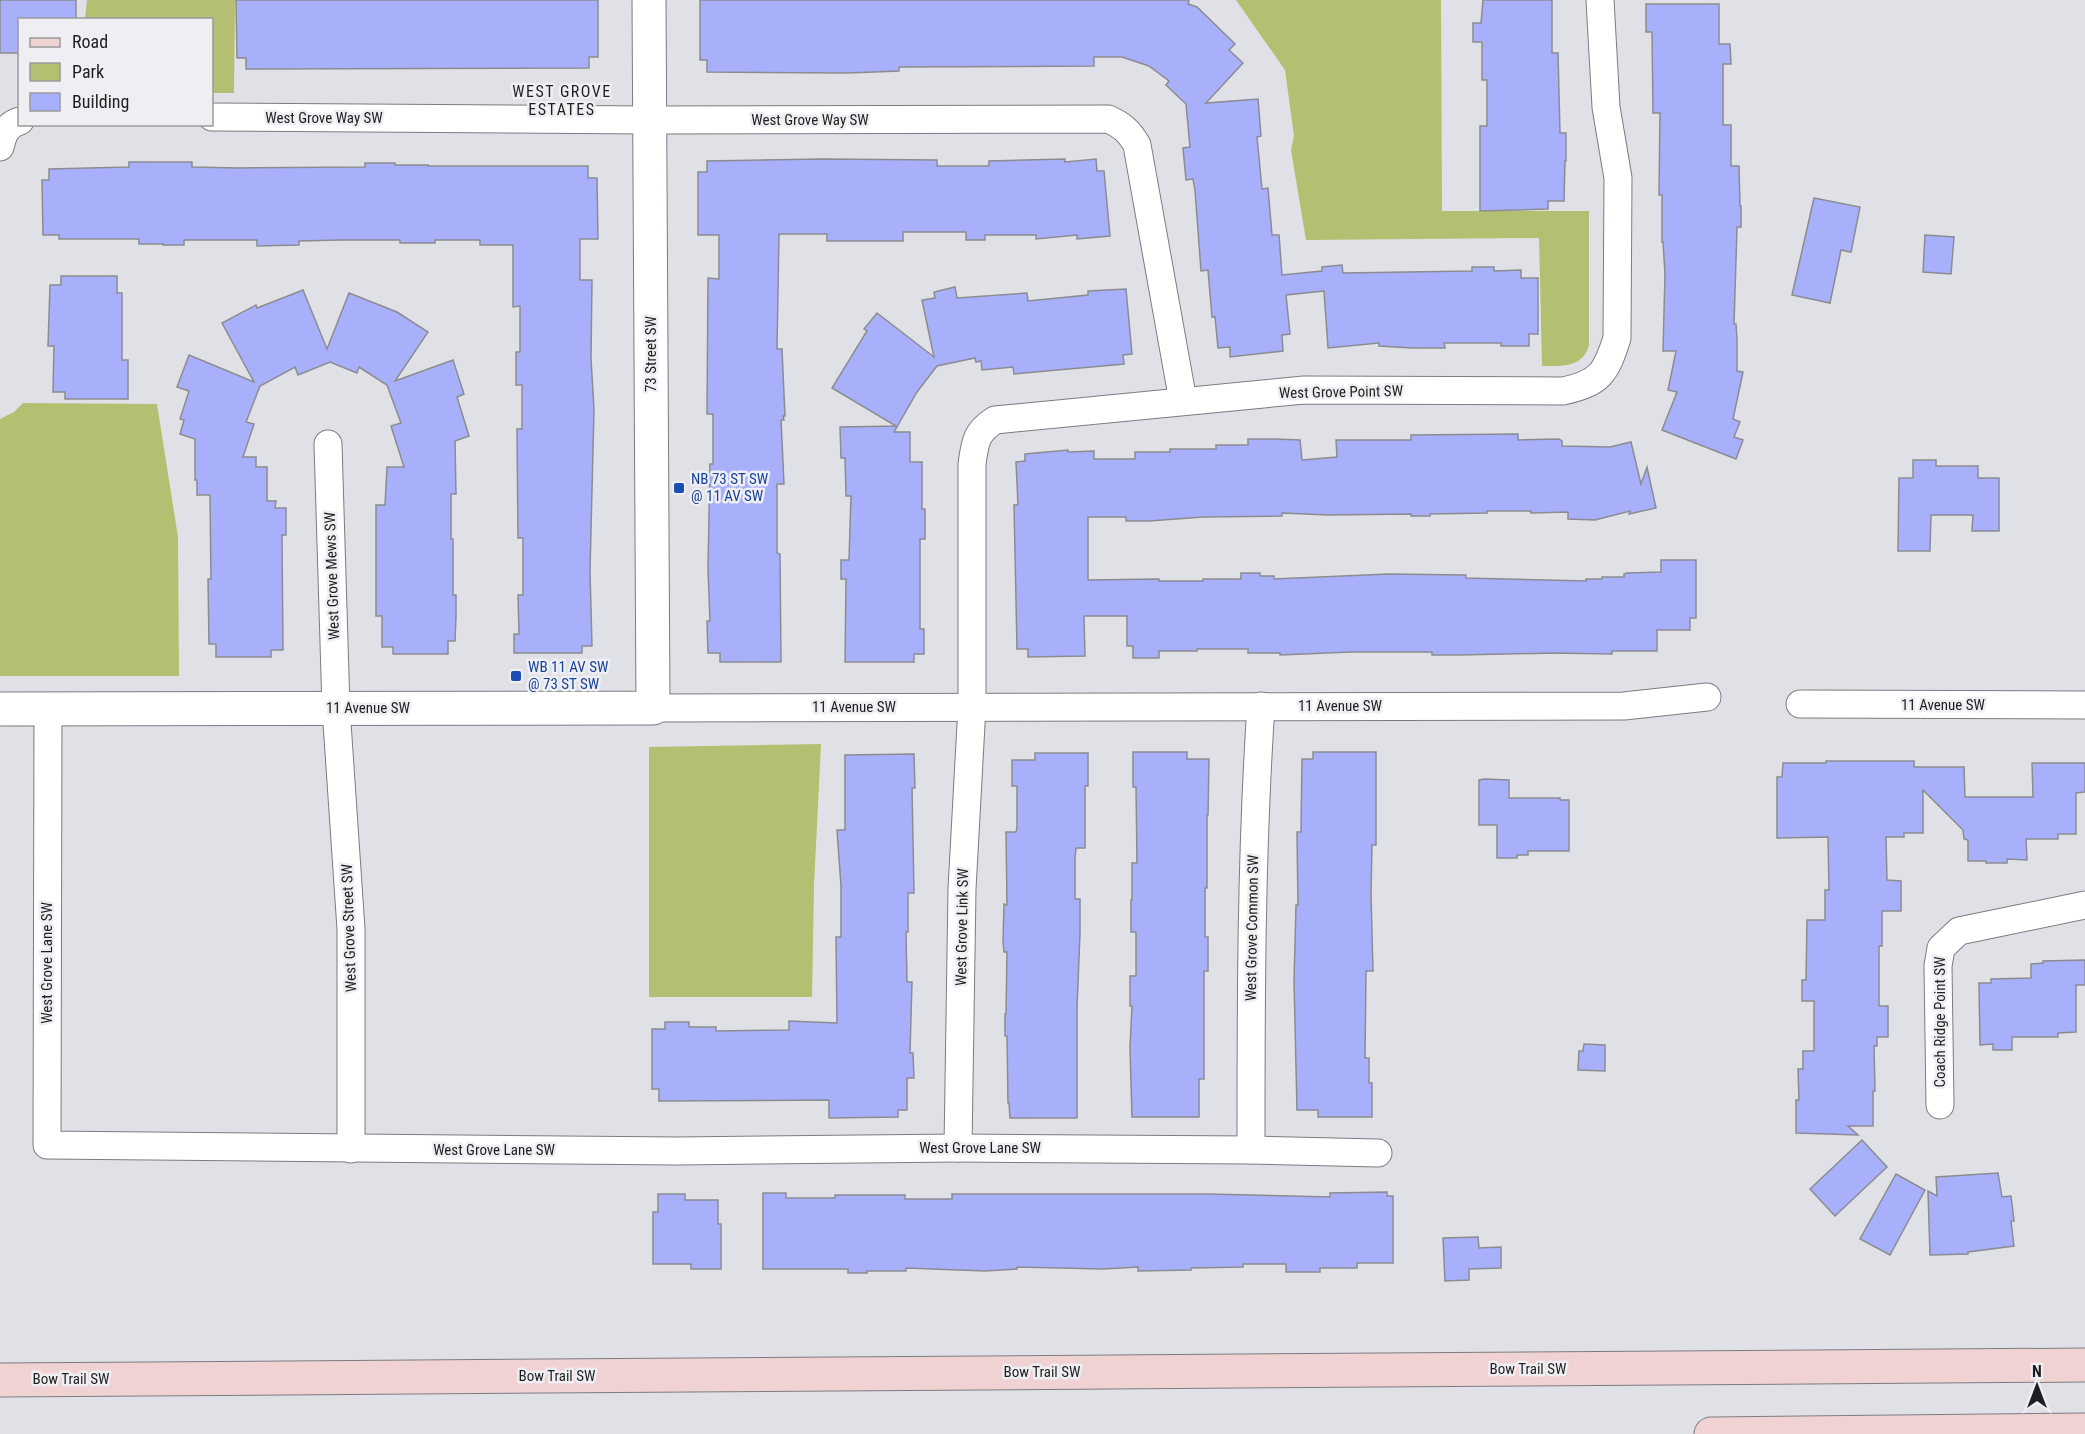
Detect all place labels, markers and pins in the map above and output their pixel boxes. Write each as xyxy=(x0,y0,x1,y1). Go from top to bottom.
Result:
place label: NB 73 ST SW @ 11 AV SW xyxy=(691,470,769,505)
marker: NB 73 ST SW @ 11 AV SW xyxy=(672,481,686,495)
place label: WB 11 AV SW @ 73 ST SW xyxy=(528,658,609,693)
marker: WB 11 AV SW @ 73 ST SW xyxy=(509,669,523,683)

